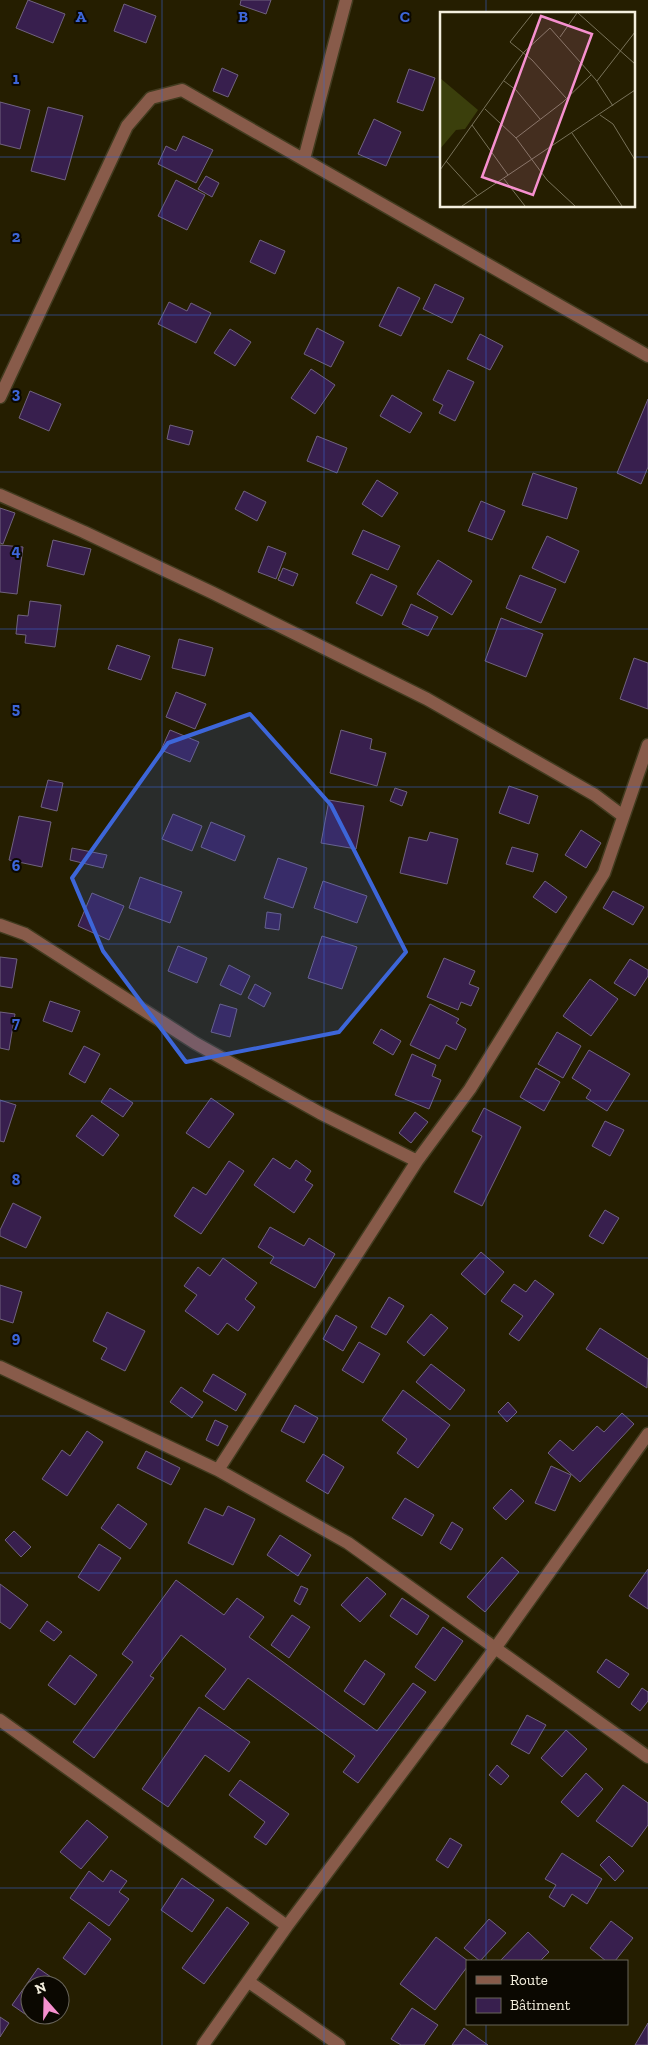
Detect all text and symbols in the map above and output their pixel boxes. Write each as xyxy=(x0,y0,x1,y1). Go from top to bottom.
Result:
text: A xyxy=(76,7,87,26)
text: B xyxy=(238,7,248,26)
text: C xyxy=(400,7,410,26)
inset map xyxy=(440,12,636,208)
text: 1 xyxy=(13,69,20,88)
text: 2 xyxy=(12,227,21,246)
text: 3 xyxy=(12,384,21,403)
text: 4 xyxy=(11,541,21,560)
text: 5 xyxy=(12,699,20,718)
text: 6 xyxy=(12,856,21,875)
text: 7 xyxy=(12,1013,20,1032)
text: 8 xyxy=(12,1170,21,1189)
text: 9 xyxy=(12,1328,21,1347)
legend xyxy=(466,1960,628,2025)
text: Route xyxy=(510,1971,548,1989)
north arrow xyxy=(20,1975,70,2025)
text: N xyxy=(33,1978,49,1998)
text: Bâtiment xyxy=(510,1996,571,2014)

